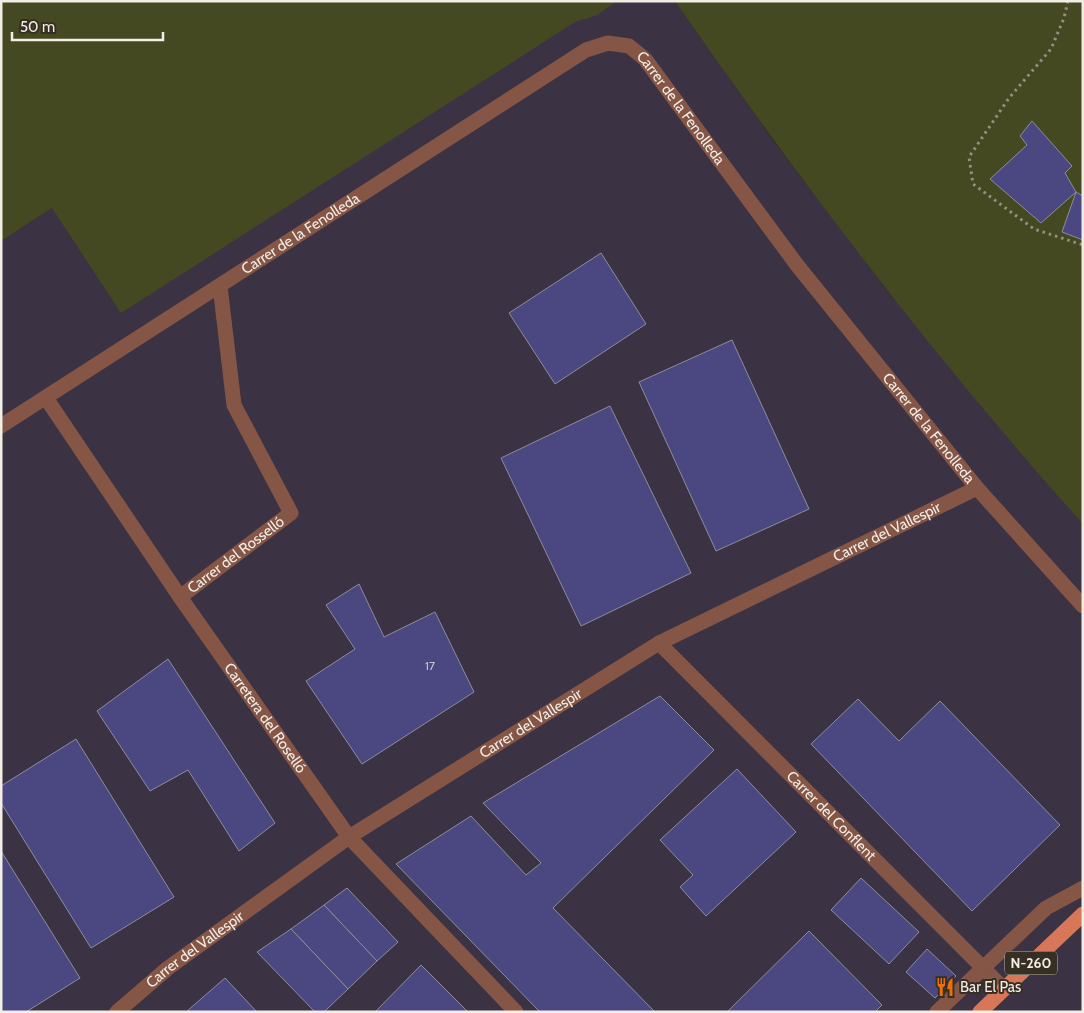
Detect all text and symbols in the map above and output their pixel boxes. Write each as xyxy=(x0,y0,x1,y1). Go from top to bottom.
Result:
scale bar xyxy=(12,10,164,42)
text: 50 m xyxy=(20,18,55,36)
street label: Carrer de la Fenolleda xyxy=(633,47,729,169)
street label: Carrer de la Fenolleda xyxy=(238,189,364,278)
street label: Carrer de la Fenolleda xyxy=(879,369,979,488)
street label: Carrer del Vallespir xyxy=(830,498,944,566)
street label: Carrer del Rosselló xyxy=(184,512,288,597)
house number: 17 xyxy=(425,658,435,673)
street label: Carretera del Roselló xyxy=(220,660,310,777)
street label: Carrer del Vallespir xyxy=(476,684,585,762)
street label: Carrer del Conflent xyxy=(783,767,880,864)
street label: Carrer del Vallespir xyxy=(142,907,248,992)
road number: N-260 xyxy=(1005,951,1057,974)
restaurant icon: Bar El Pas xyxy=(934,976,956,998)
place label: Bar El Pas xyxy=(960,978,1021,996)

